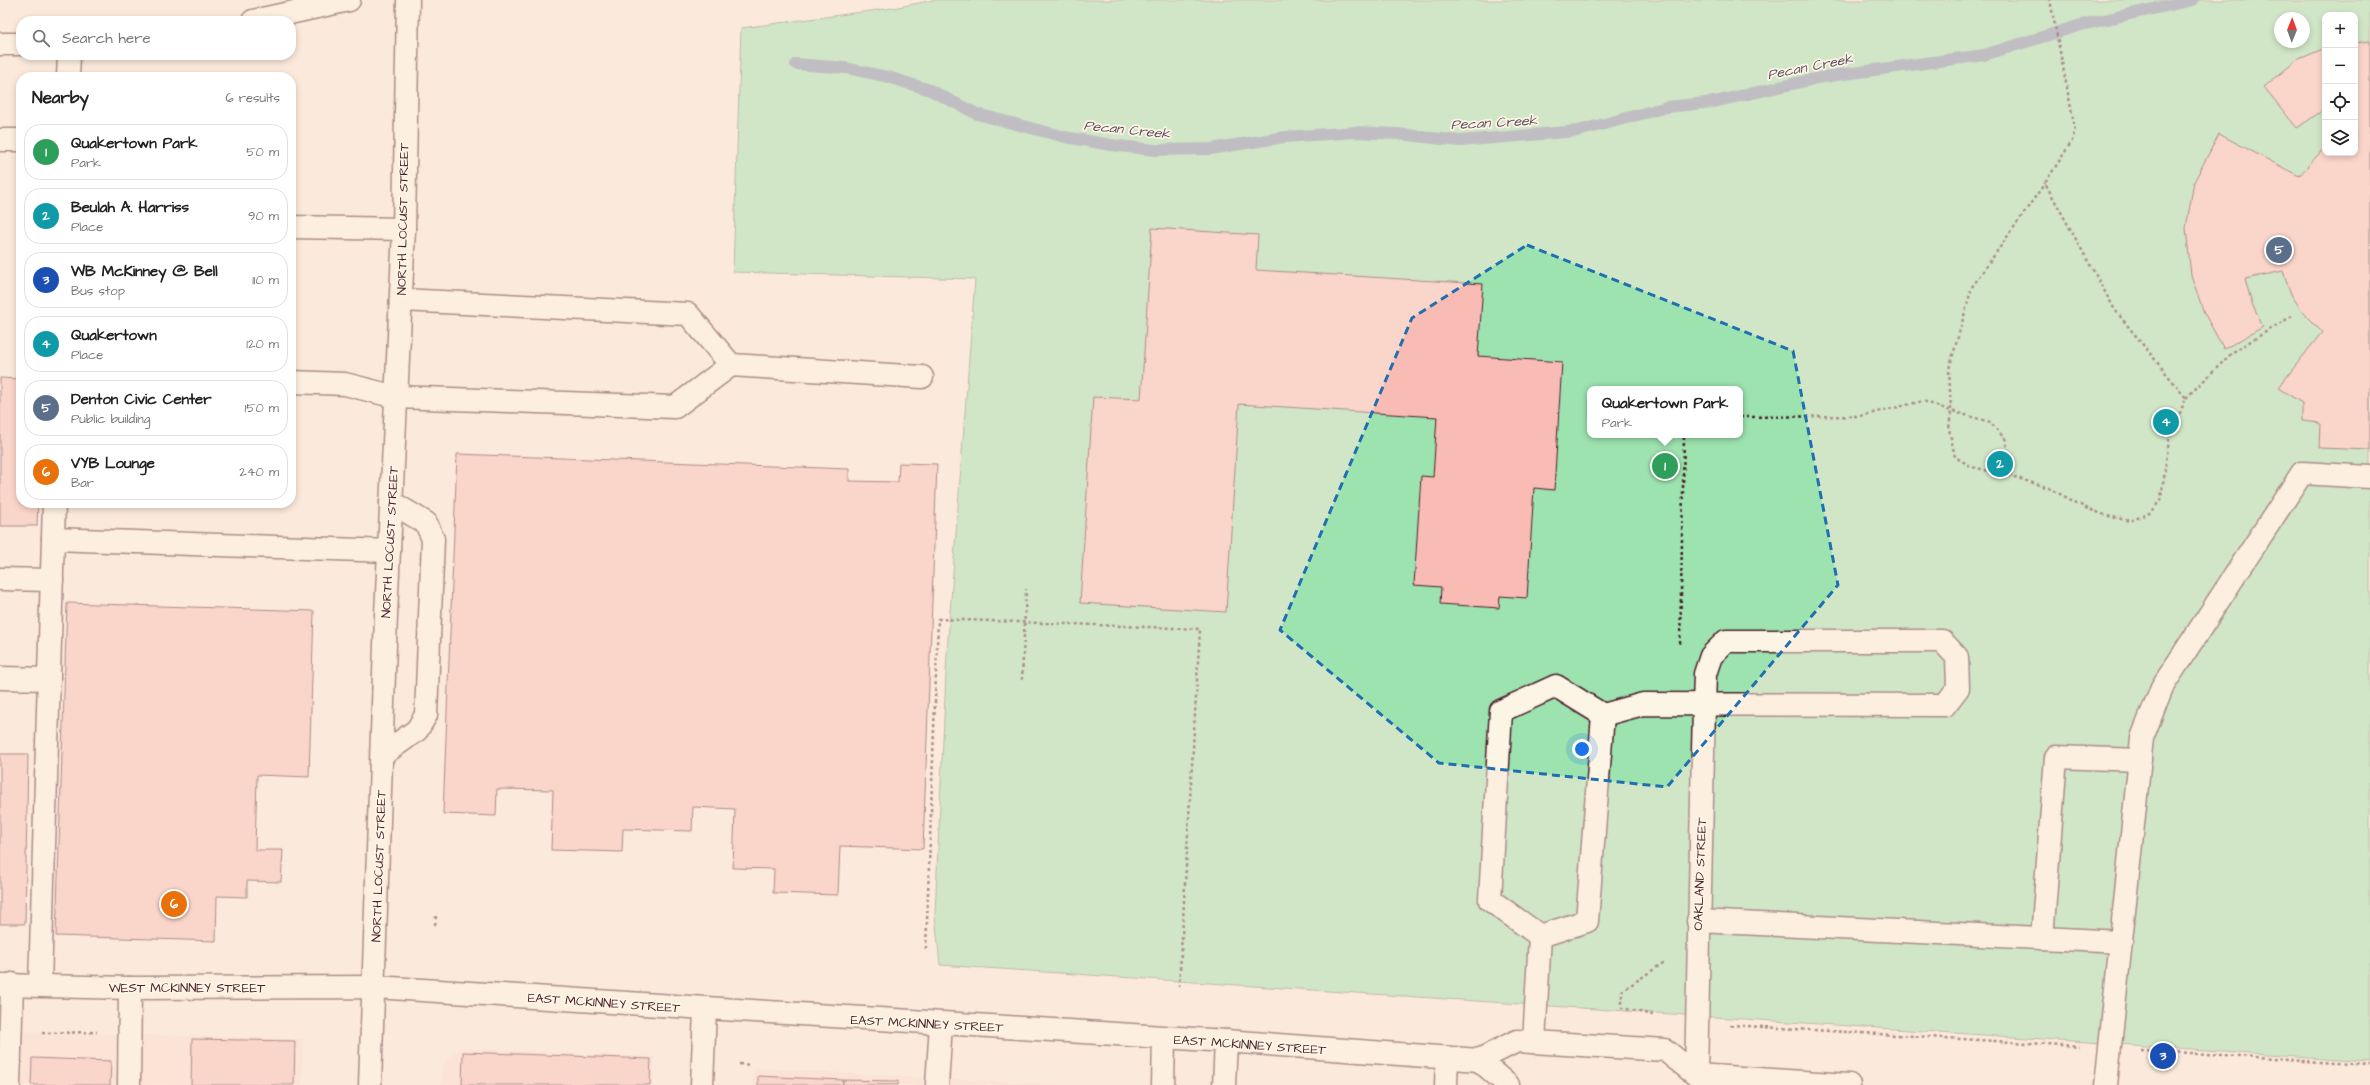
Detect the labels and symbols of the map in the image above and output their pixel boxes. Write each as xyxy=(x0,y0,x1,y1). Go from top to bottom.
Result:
north arrow xyxy=(2274,12,2310,48)
water label: Pecan Creek xyxy=(1766,49,1855,85)
water label: Pecan Creek xyxy=(1450,111,1538,135)
water label: Pecan Creek xyxy=(1083,116,1171,145)
street label: NORTH LOCUST STREET xyxy=(393,142,413,295)
pin: 5 xyxy=(2266,235,2292,265)
pin: 4 xyxy=(2153,407,2179,437)
pin: 2 xyxy=(1987,449,2013,479)
pin: 1 xyxy=(1652,451,1678,481)
street label: NORTH LOCUST STREET xyxy=(377,465,403,619)
your location xyxy=(1572,739,1592,759)
street label: NORTH LOCUST STREET xyxy=(367,789,391,942)
street label: OAKLAND STREET xyxy=(1689,816,1711,931)
pin: 6 xyxy=(161,889,187,919)
street label: WEST MCKINNEY STREET xyxy=(109,979,266,997)
street label: EAST MCKINNEY STREET xyxy=(527,989,682,1017)
street label: EAST MCKINNEY STREET xyxy=(850,1011,1005,1037)
street label: EAST MCKINNEY STREET xyxy=(1173,1031,1328,1059)
pin: 3 xyxy=(2150,1041,2176,1071)

